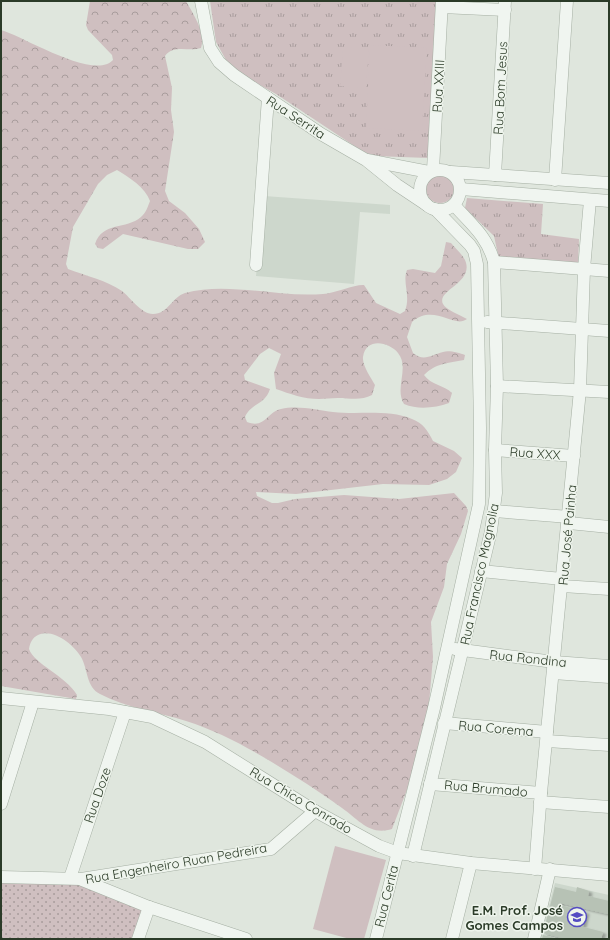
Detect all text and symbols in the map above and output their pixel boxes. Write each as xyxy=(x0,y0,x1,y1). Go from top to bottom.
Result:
street label: Rua Bom Jesus xyxy=(490,41,510,135)
street label: Rua XXIII xyxy=(429,59,447,113)
street label: Rua Serrita xyxy=(263,92,329,142)
street label: Rua XXX xyxy=(509,443,561,463)
street label: Rua José Painha xyxy=(555,484,579,586)
street label: Rua Francisco Magnolia xyxy=(456,502,502,646)
street label: Rua Rondina xyxy=(489,646,567,670)
street label: Rua Corema xyxy=(458,717,534,739)
street label: Rua Chico Conrado xyxy=(247,763,355,837)
street label: Rua Doze xyxy=(80,765,114,825)
street label: Rua Brumado xyxy=(444,776,529,800)
street label: Rua Engenheiro Ruan Pedreira xyxy=(84,839,268,887)
street label: Rua Cerita xyxy=(371,863,401,929)
place label: E.M. Prof. José Gomes Campos xyxy=(465,902,563,933)
school or university icon: E.M. Prof. José Gomes Campos xyxy=(566,906,588,928)

